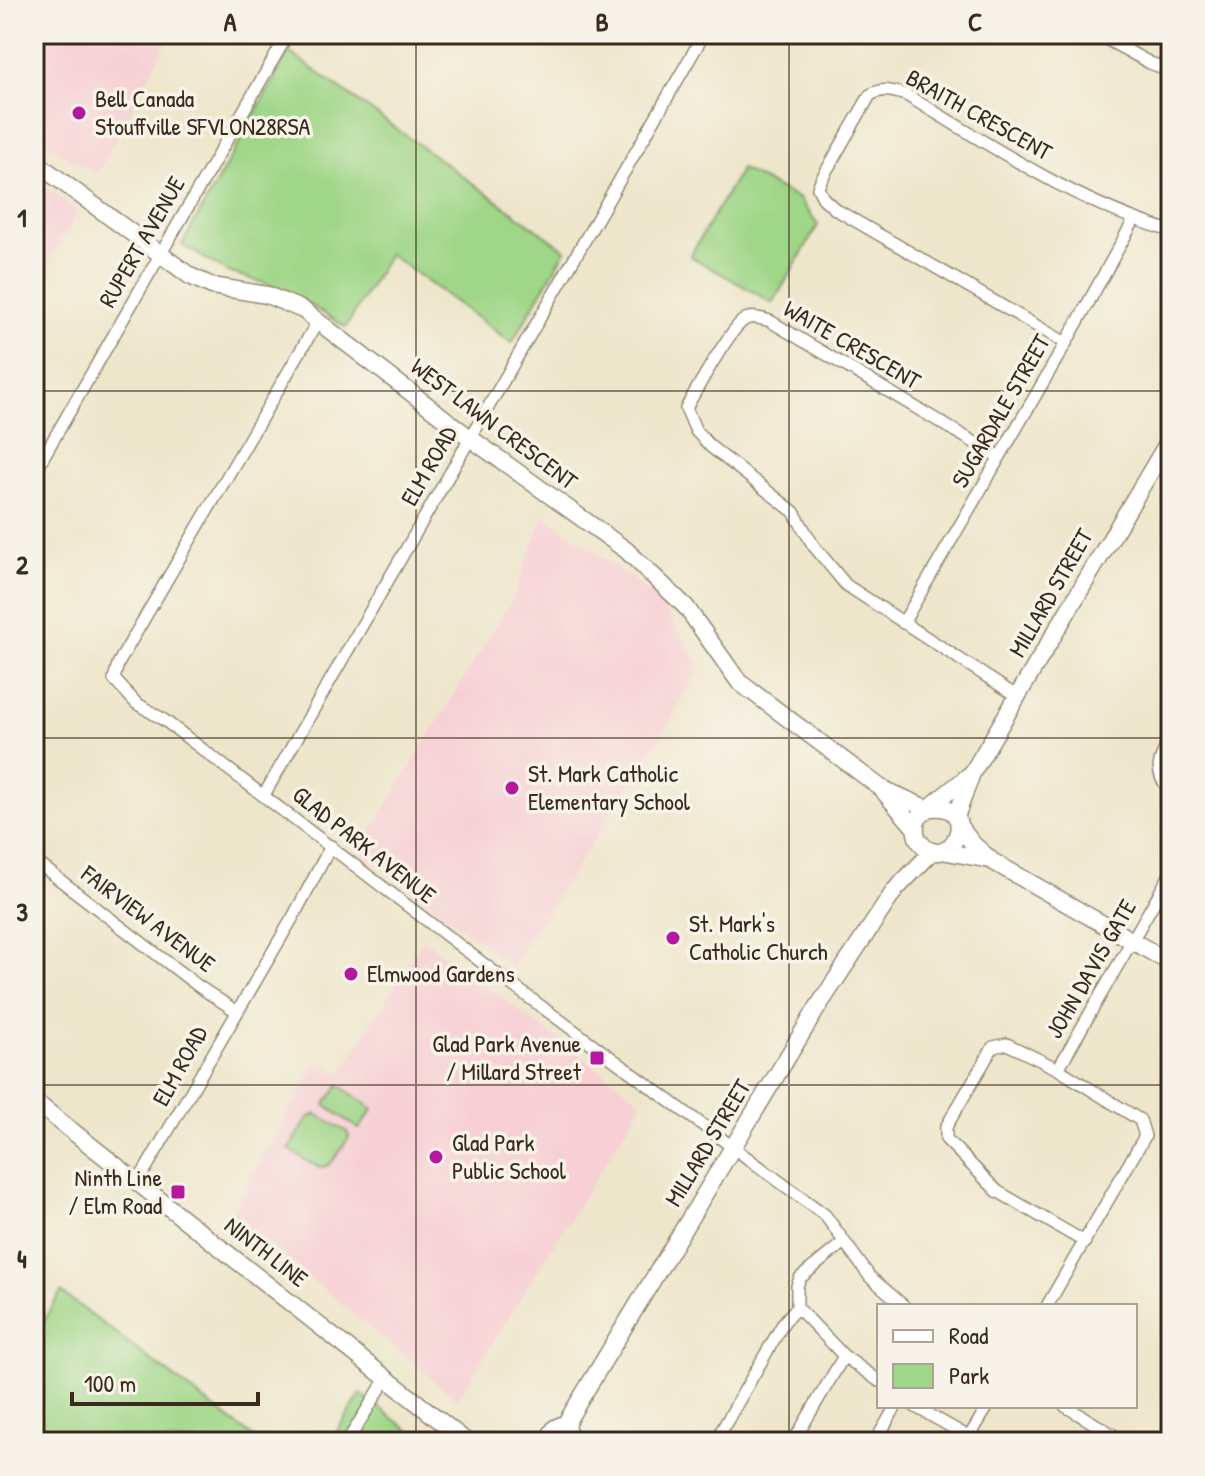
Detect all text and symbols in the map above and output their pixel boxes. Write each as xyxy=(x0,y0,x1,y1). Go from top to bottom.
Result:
text: A xyxy=(224,4,237,39)
text: B xyxy=(595,4,609,39)
text: C xyxy=(968,4,982,39)
street label: BRAITH CRESCENT xyxy=(901,61,1059,168)
place label: Bell Canada Stouffville SFVLON28RSA xyxy=(95,82,311,142)
marker: Bell Canada Stouffville SFVLON28RSA xyxy=(70,104,88,122)
street label: RUPERT AVENUE xyxy=(91,170,192,313)
text: 1 xyxy=(17,200,27,235)
street label: WAITE CRESCENT xyxy=(778,292,927,397)
street label: SUGARDALE STREET xyxy=(943,327,1057,493)
street label: WEST LAWN CRESCENT xyxy=(405,350,585,497)
street label: ELM ROAD xyxy=(393,419,464,511)
street label: MILLARD STREET xyxy=(1001,522,1100,662)
text: 2 xyxy=(16,547,29,582)
place label: St. Mark Catholic Elementary School xyxy=(528,757,691,817)
street label: GLAD PARK AVENUE xyxy=(286,778,443,911)
marker: St. Mark Catholic Elementary School xyxy=(503,779,521,797)
street label: FAIRVIEW AVENUE xyxy=(74,857,222,979)
street label: JOHN DAVIS GATE xyxy=(1037,893,1143,1044)
text: 3 xyxy=(16,894,28,929)
place label: St. Mark's Catholic Church xyxy=(689,907,828,967)
marker: St. Mark's Catholic Church xyxy=(664,929,682,947)
place label: Elmwood Gardens xyxy=(367,957,515,989)
marker: Elmwood Gardens xyxy=(342,965,360,983)
street label: ELM ROAD xyxy=(144,1019,214,1111)
place label: Glad Park Avenue / Millard Street xyxy=(432,1027,582,1087)
marker: Glad Park Avenue / Millard Street xyxy=(588,1049,606,1067)
street label: MILLARD STREET xyxy=(657,1072,758,1212)
place label: Glad Park Public School xyxy=(452,1126,566,1186)
marker: Glad Park Public School xyxy=(427,1148,445,1166)
place label: Ninth Line / Elm Road xyxy=(68,1161,162,1221)
marker: Ninth Line / Elm Road xyxy=(169,1183,187,1201)
street label: NINTH LINE xyxy=(219,1209,315,1294)
text: 4 xyxy=(17,1241,27,1276)
legend xyxy=(877,1304,1137,1408)
text: Road xyxy=(949,1319,988,1351)
scale bar xyxy=(72,1356,258,1406)
text: Park xyxy=(949,1359,989,1391)
text: 100 m xyxy=(84,1367,136,1399)

